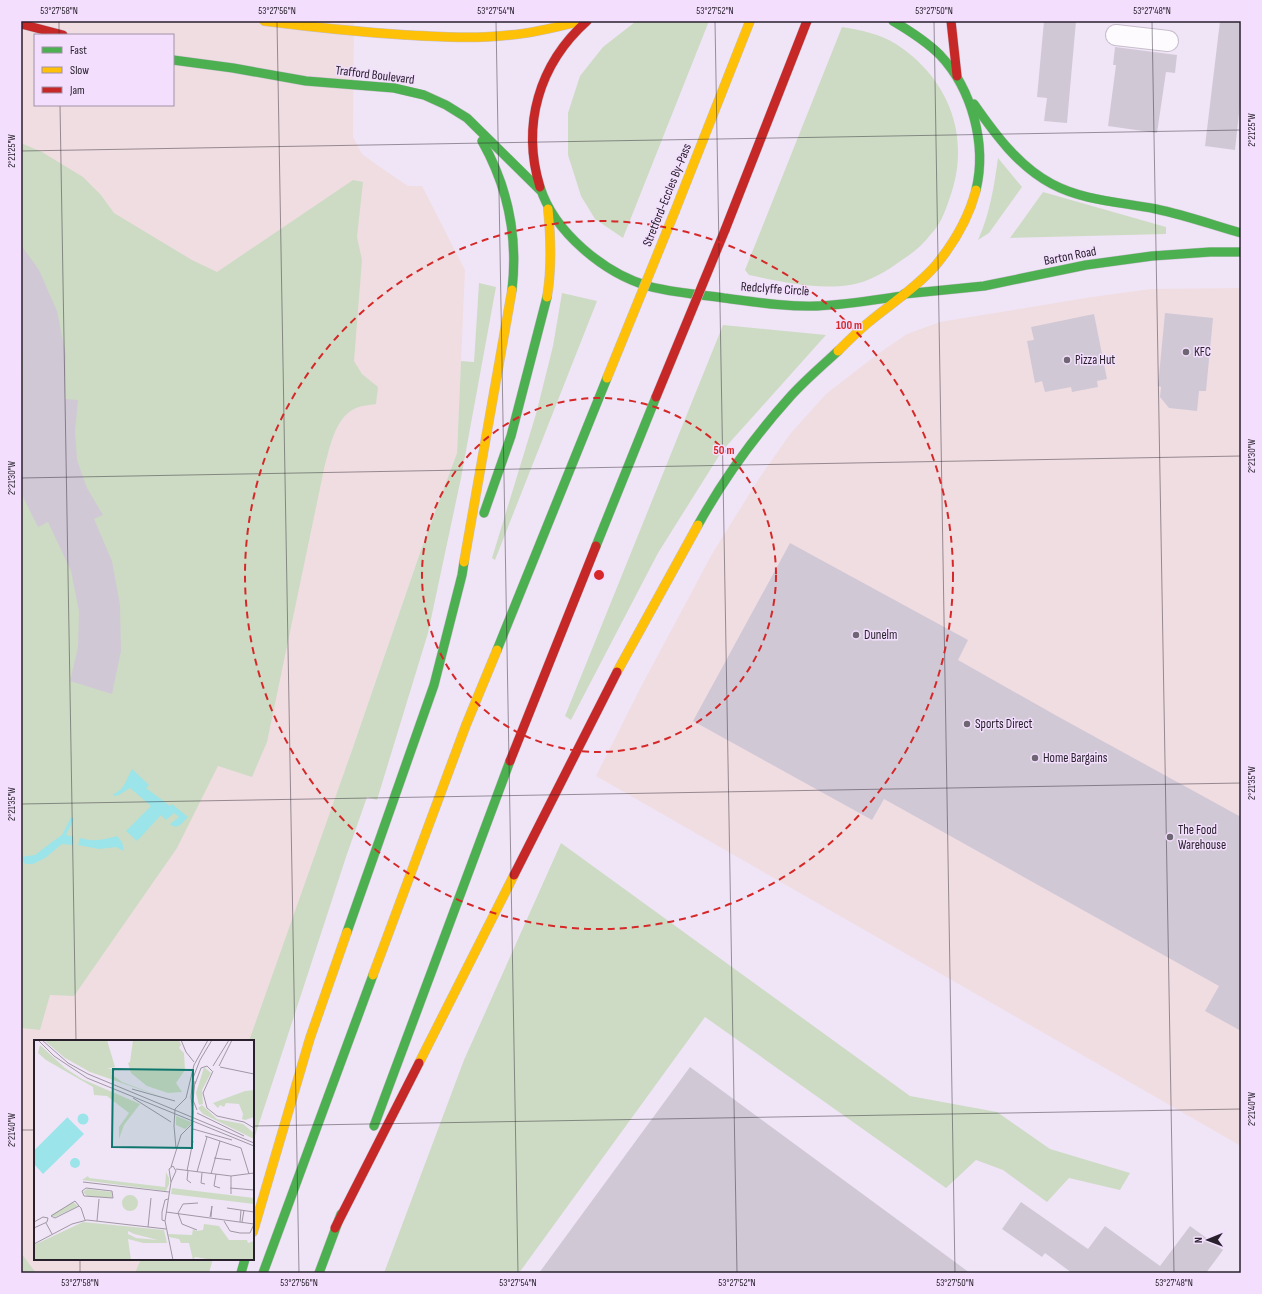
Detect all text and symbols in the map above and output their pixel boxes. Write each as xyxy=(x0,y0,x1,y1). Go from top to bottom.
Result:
text: 53°27'58"N xyxy=(40,5,78,17)
text: 53°27'56"N xyxy=(258,5,296,17)
text: 53°27'54"N xyxy=(477,5,515,17)
text: 53°27'52"N xyxy=(696,5,734,17)
text: 53°27'50"N xyxy=(915,5,953,17)
text: 53°27'48"N xyxy=(1133,5,1171,17)
legend xyxy=(34,34,174,106)
text: Fast xyxy=(70,43,87,58)
street label: Trafford Boulevard xyxy=(335,62,415,88)
text: Slow xyxy=(70,63,89,78)
text: Jam xyxy=(69,83,85,98)
text: 2°21'25"W xyxy=(1246,113,1258,147)
text: 2°21'25"W xyxy=(6,134,18,168)
street label: Stretford-Eccles By-Pass xyxy=(639,141,695,249)
street label: Barton Road xyxy=(1042,243,1098,269)
street label: Redclyffe Circle xyxy=(740,279,810,299)
text: 100 m xyxy=(836,318,862,333)
place label: KFC xyxy=(1194,344,1211,360)
marker: KFC xyxy=(1181,347,1191,357)
place label: Pizza Hut xyxy=(1075,352,1115,368)
marker: Pizza Hut xyxy=(1062,355,1072,365)
text: 2°21'30"W xyxy=(1246,438,1258,473)
text: 50 m xyxy=(714,443,734,458)
text: 2°21'30"W xyxy=(6,460,18,495)
centre of rings xyxy=(592,568,606,582)
place label: Dunelm xyxy=(864,627,897,643)
marker: Dunelm xyxy=(851,630,861,640)
place label: Sports Direct xyxy=(975,716,1033,732)
marker: Sports Direct xyxy=(962,719,972,729)
place label: Home Bargains xyxy=(1043,750,1108,766)
marker: Home Bargains xyxy=(1030,753,1040,763)
text: 2°21'35"W xyxy=(1246,766,1258,800)
text: 2°21'35"W xyxy=(6,787,18,821)
place label: The Food Warehouse xyxy=(1178,822,1226,853)
marker: The Food Warehouse xyxy=(1165,832,1175,842)
inset map xyxy=(34,1040,254,1260)
text: 2°21'40"W xyxy=(1246,1091,1258,1126)
text: 2°21'40"W xyxy=(6,1112,18,1147)
north arrow xyxy=(1188,1220,1228,1260)
text: N xyxy=(1192,1237,1205,1243)
text: 53°27'58"N xyxy=(61,1277,99,1289)
text: 53°27'56"N xyxy=(280,1277,318,1289)
text: 53°27'54"N xyxy=(499,1277,537,1289)
text: 53°27'52"N xyxy=(718,1277,756,1289)
text: 53°27'50"N xyxy=(936,1277,974,1289)
text: 53°27'48"N xyxy=(1155,1277,1193,1289)

